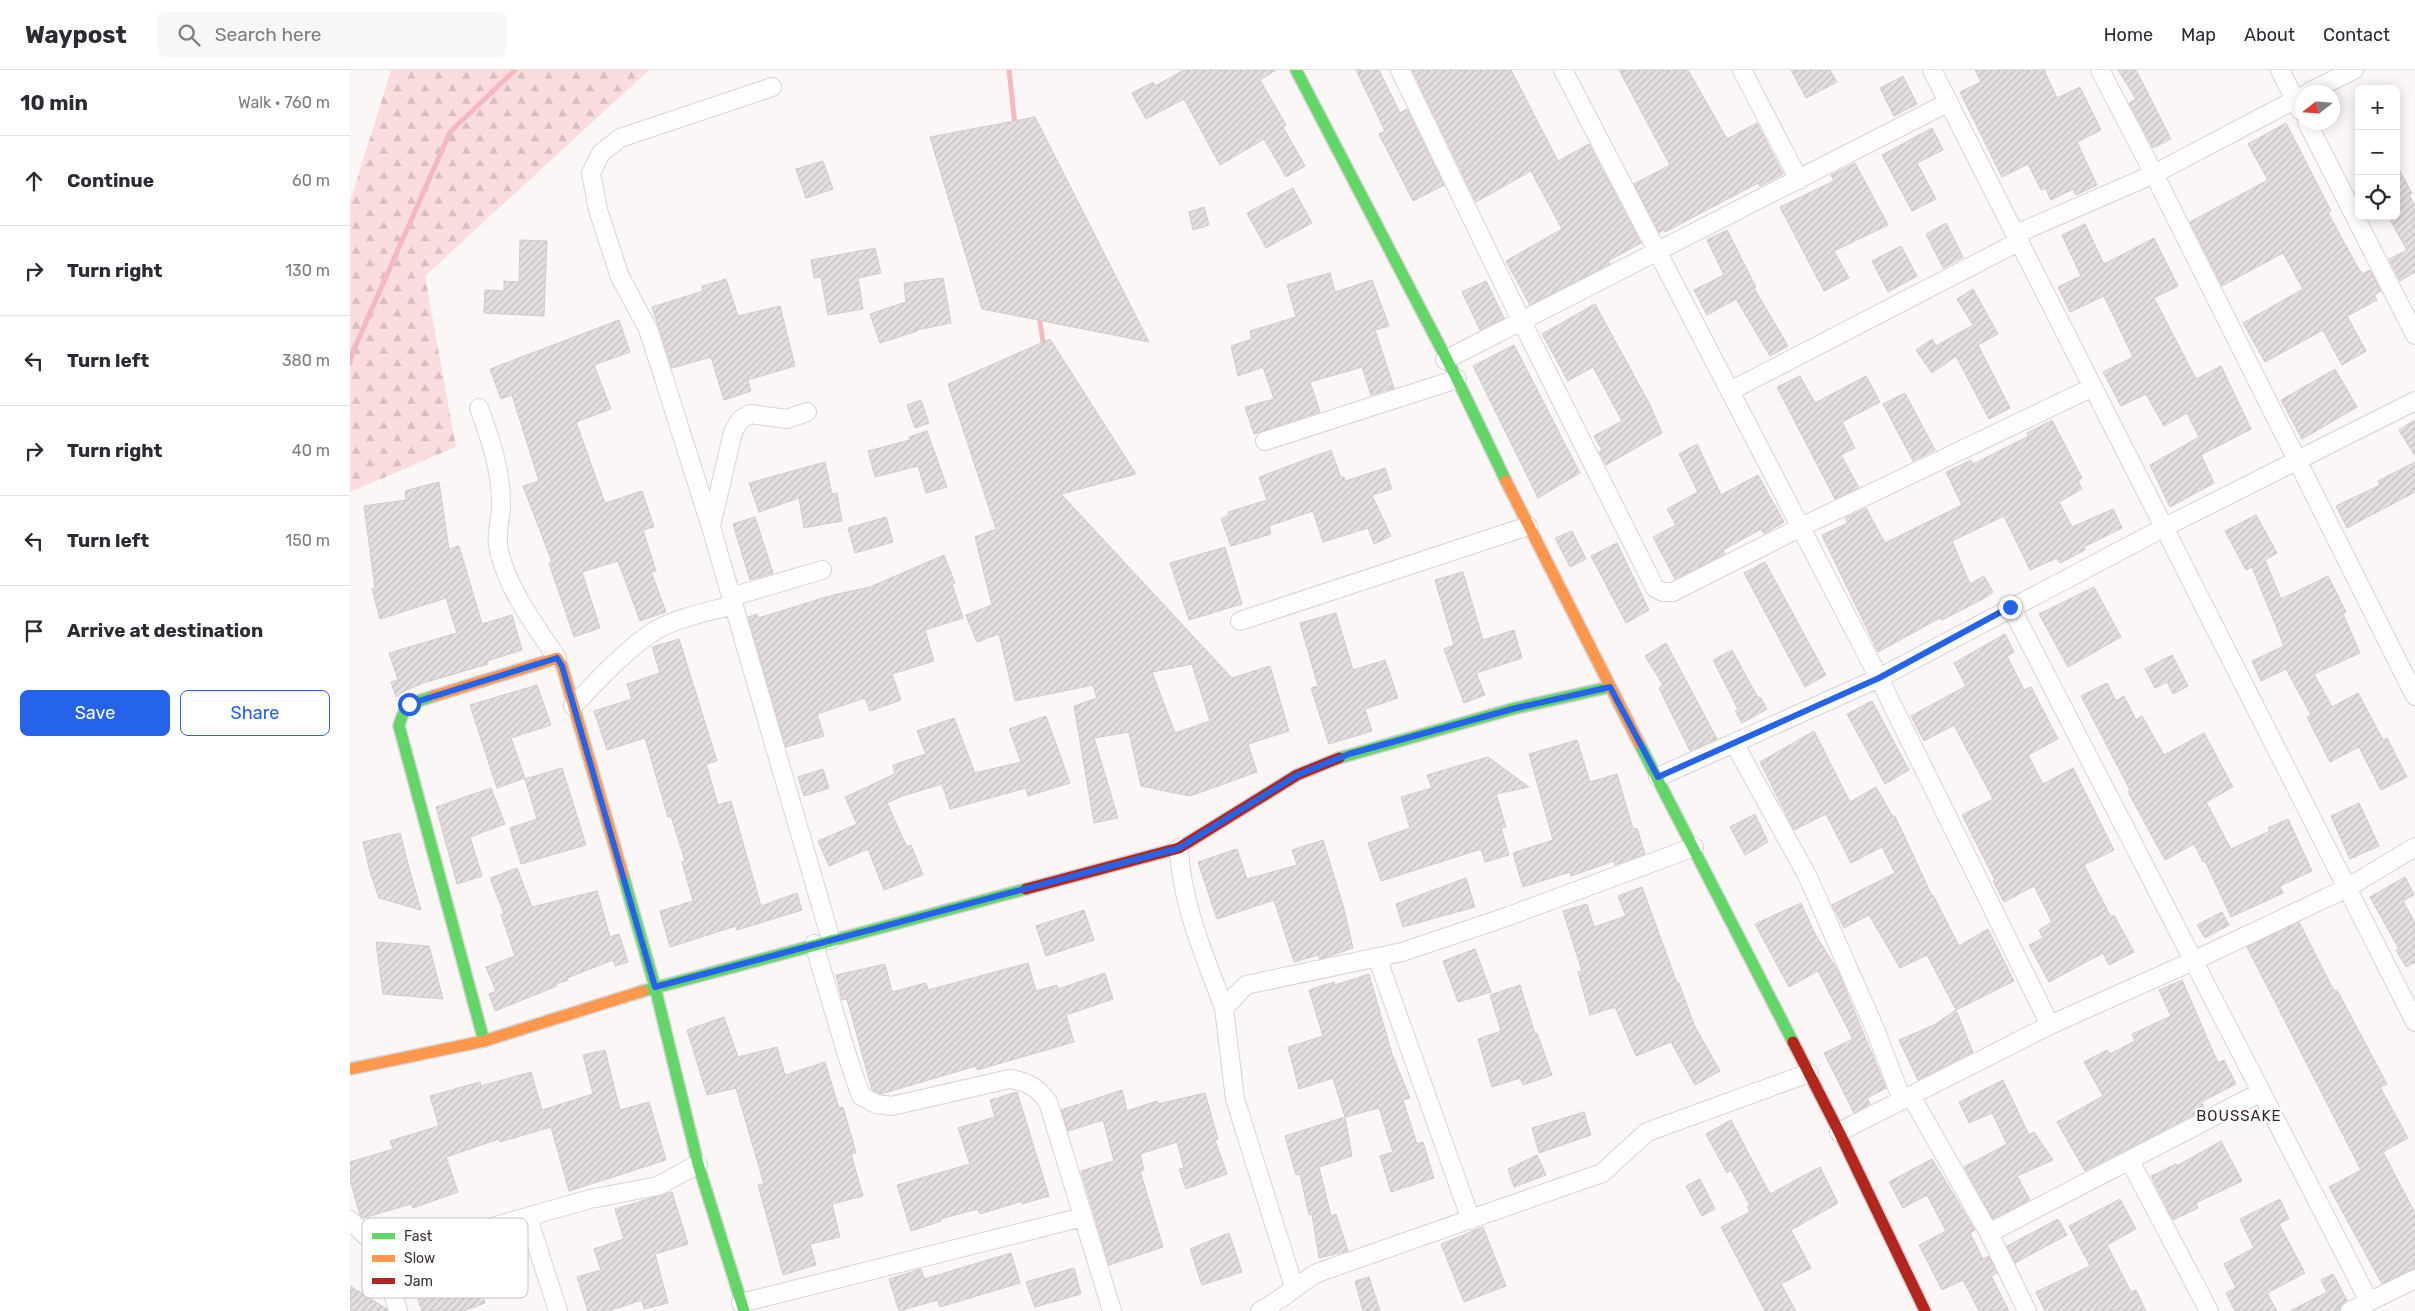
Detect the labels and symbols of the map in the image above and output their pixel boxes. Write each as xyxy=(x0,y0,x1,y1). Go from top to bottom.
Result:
north arrow xyxy=(2295,85,2340,130)
route end xyxy=(1999,596,2022,619)
route start xyxy=(398,693,421,716)
district label: BOUSSAKE xyxy=(2196,1107,2282,1125)
legend xyxy=(362,1218,528,1298)
text: Fast xyxy=(404,1228,433,1245)
text: Slow xyxy=(404,1250,435,1267)
text: Jam xyxy=(404,1273,433,1290)

